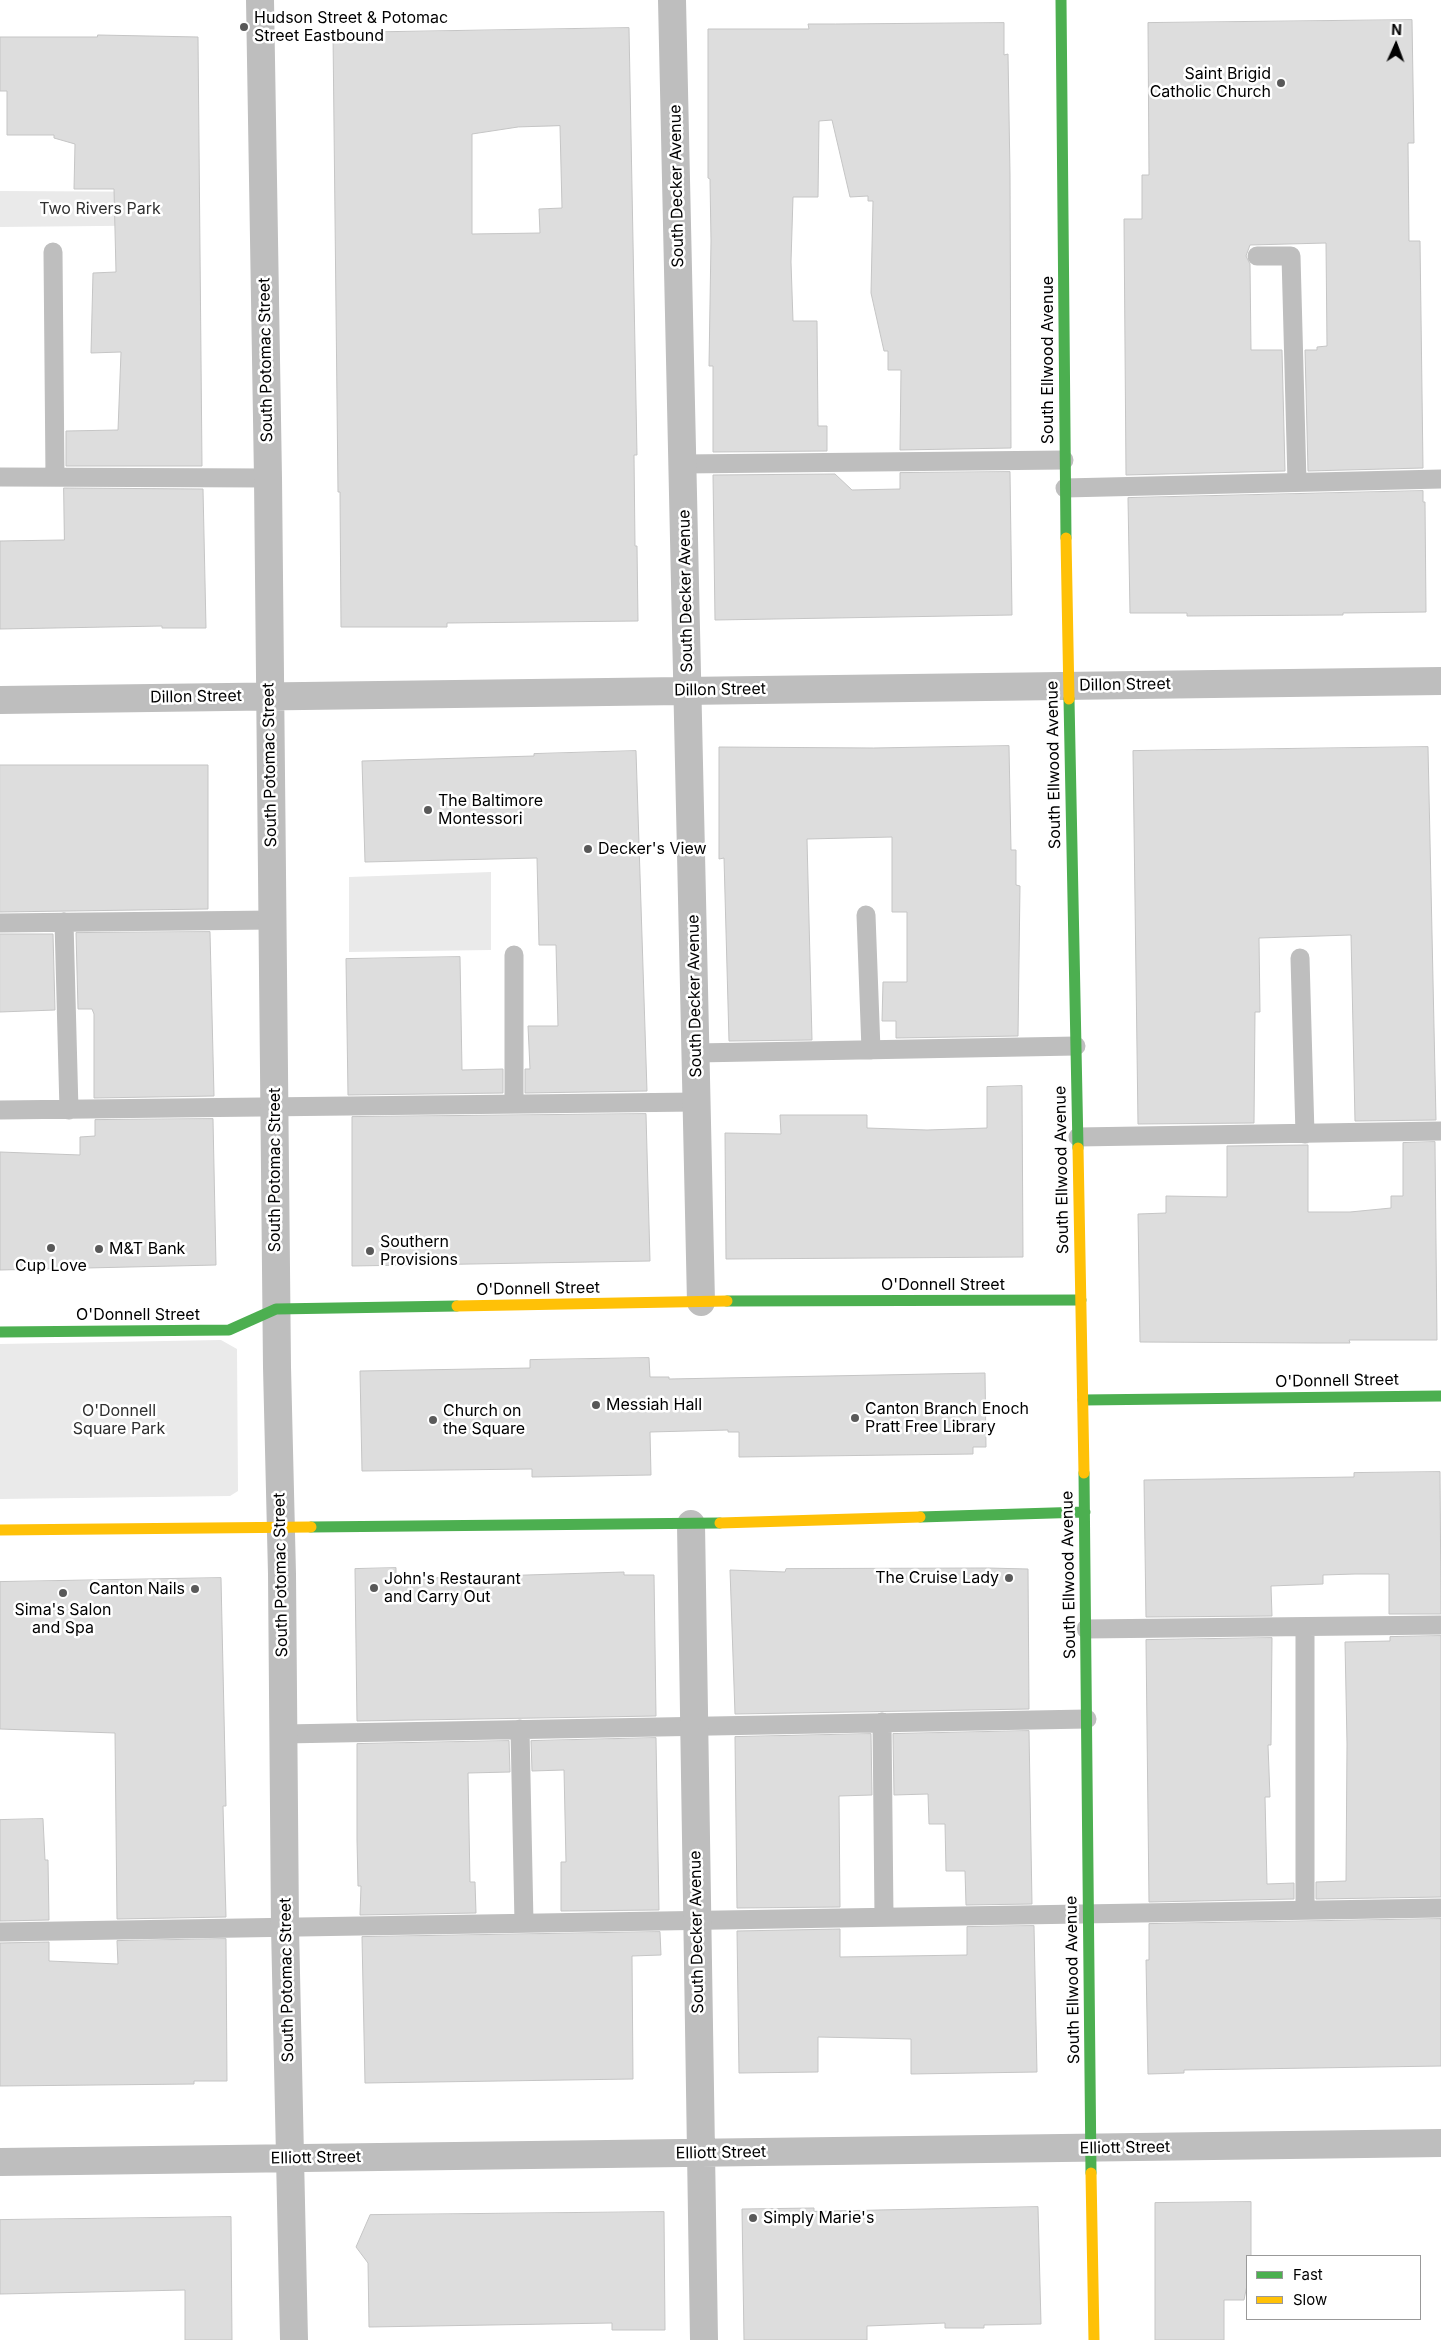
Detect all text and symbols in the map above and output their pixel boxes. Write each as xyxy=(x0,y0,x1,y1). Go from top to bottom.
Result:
place label: Hudson Street & Potomac Street Eastbound xyxy=(254,8,448,46)
north arrow xyxy=(1371,20,1421,70)
marker: Hudson Street & Potomac Street Eastbound xyxy=(238,21,250,33)
text: N xyxy=(1391,21,1402,38)
place label: Saint Brigid Catholic Church xyxy=(1150,64,1271,102)
marker: Saint Brigid Catholic Church xyxy=(1275,77,1287,89)
street label: South Decker Avenue xyxy=(666,104,688,268)
park label: Two Rivers Park xyxy=(39,199,161,219)
street label: South Ellwood Avenue xyxy=(1038,276,1058,444)
street label: South Potomac Street xyxy=(255,277,277,443)
street label: South Decker Avenue xyxy=(675,509,697,673)
street label: Dillon Street xyxy=(1079,675,1171,695)
street label: Dillon Street xyxy=(674,680,766,700)
street label: South Ellwood Avenue xyxy=(1043,681,1065,849)
street label: South Potomac Street xyxy=(259,682,281,848)
street label: Dillon Street xyxy=(150,687,242,707)
place label: The Baltimore Montessori xyxy=(438,791,543,829)
marker: The Baltimore Montessori xyxy=(422,804,434,816)
place label: Decker's View xyxy=(598,839,707,859)
marker: Decker's View xyxy=(582,843,594,855)
street label: South Decker Avenue xyxy=(684,914,706,1078)
street label: South Ellwood Avenue xyxy=(1051,1086,1073,1254)
street label: South Potomac Street xyxy=(265,1088,285,1252)
place label: Southern Provisions xyxy=(380,1232,458,1270)
place label: M&T Bank xyxy=(109,1239,185,1259)
marker: Cup Love xyxy=(45,1242,57,1254)
marker: M&T Bank xyxy=(93,1243,105,1255)
marker: Southern Provisions xyxy=(364,1245,376,1257)
place label: Cup Love xyxy=(15,1256,87,1276)
street label: O'Donnell Street xyxy=(881,1275,1005,1295)
street label: O'Donnell Street xyxy=(476,1278,600,1300)
street label: O'Donnell Street xyxy=(76,1305,200,1325)
street label: O'Donnell Street xyxy=(1275,1370,1399,1392)
place label: Messiah Hall xyxy=(606,1395,702,1415)
marker: Messiah Hall xyxy=(590,1399,602,1411)
place label: Canton Branch Enoch Pratt Free Library xyxy=(865,1399,1029,1437)
park label: O'Donnell Square Park xyxy=(73,1401,165,1439)
place label: Church on the Square xyxy=(443,1401,525,1439)
marker: Canton Branch Enoch Pratt Free Library xyxy=(849,1412,861,1424)
marker: Church on the Square xyxy=(427,1414,439,1426)
street label: South Ellwood Avenue xyxy=(1058,1491,1080,1659)
street label: South Potomac Street xyxy=(270,1492,292,1658)
place label: The Cruise Lady xyxy=(875,1568,999,1588)
place label: John's Restaurant and Carry Out xyxy=(384,1569,521,1607)
marker: The Cruise Lady xyxy=(1003,1572,1015,1584)
place label: Canton Nails xyxy=(89,1579,185,1599)
marker: John's Restaurant and Carry Out xyxy=(368,1582,380,1594)
marker: Canton Nails xyxy=(189,1583,201,1595)
marker: Sima's Salon and Spa xyxy=(57,1587,69,1599)
place label: Sima's Salon and Spa xyxy=(14,1600,112,1638)
street label: South Decker Avenue xyxy=(686,1850,708,2014)
street label: South Ellwood Avenue xyxy=(1062,1896,1084,2064)
street label: South Potomac Street xyxy=(276,1897,298,2063)
street label: Elliott Street xyxy=(1080,2138,1170,2158)
street label: Elliott Street xyxy=(676,2143,766,2163)
street label: Elliott Street xyxy=(271,2148,361,2168)
place label: Simply Marie's xyxy=(763,2208,874,2228)
marker: Simply Marie's xyxy=(747,2212,759,2224)
legend xyxy=(1246,2255,1421,2320)
text: Fast xyxy=(1293,2265,1323,2284)
text: Slow xyxy=(1293,2290,1327,2309)

